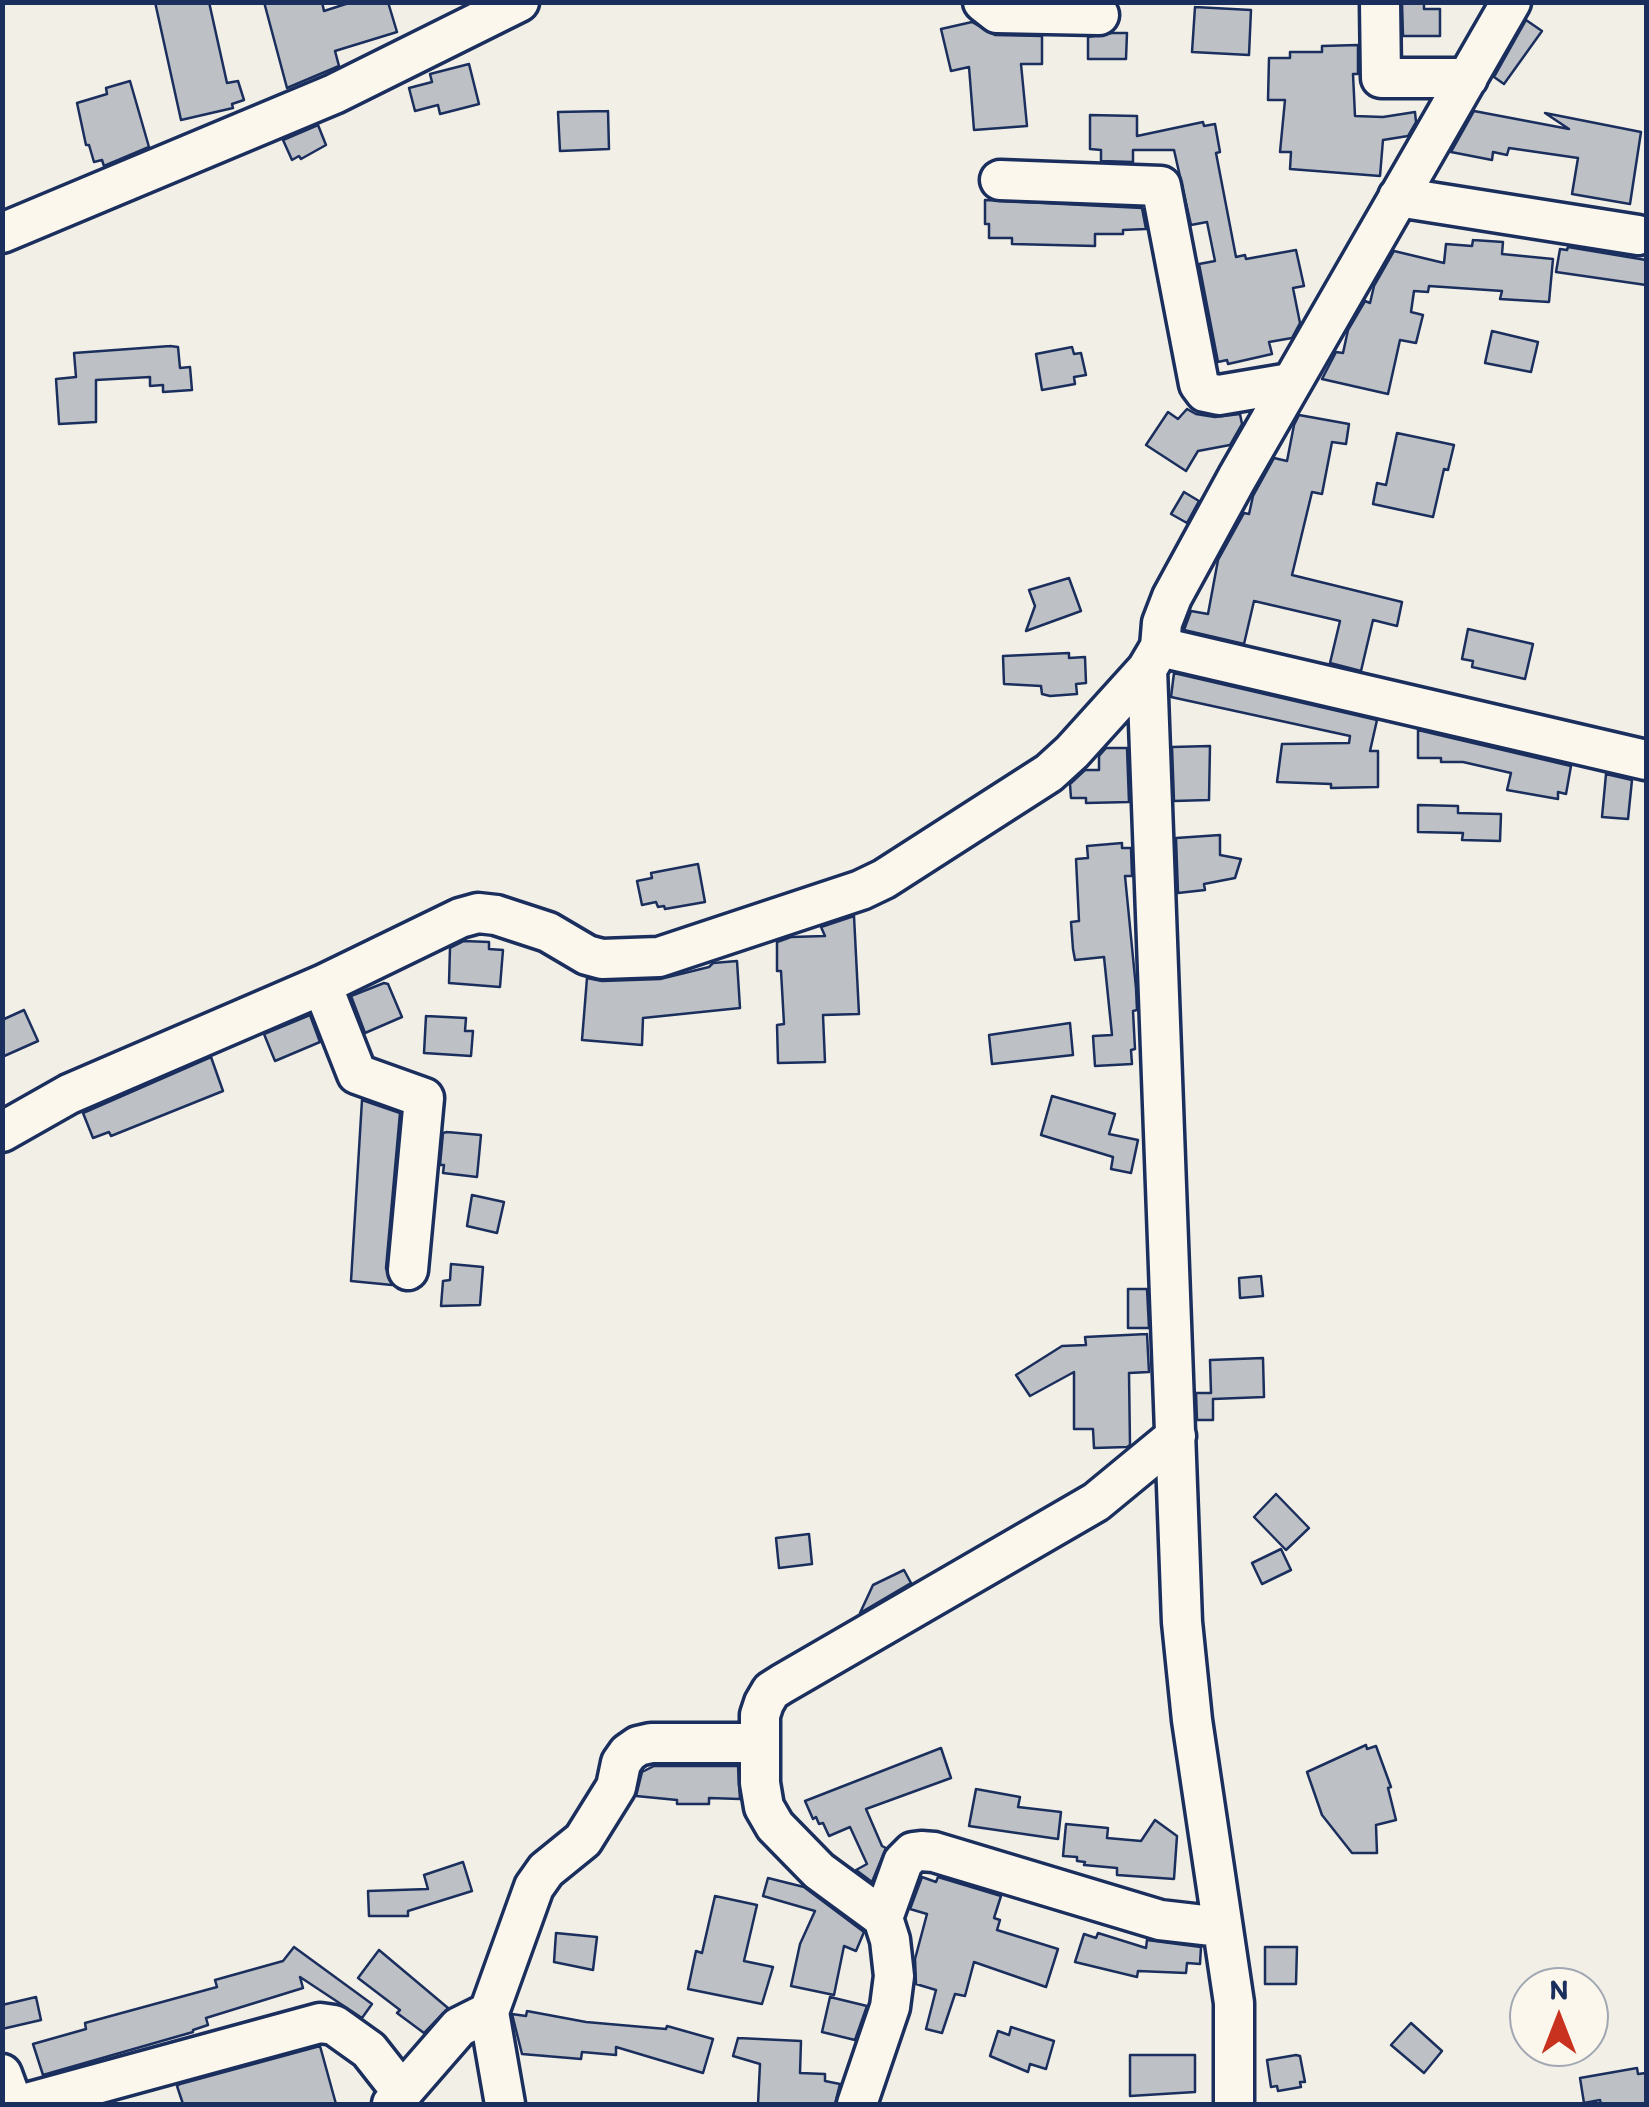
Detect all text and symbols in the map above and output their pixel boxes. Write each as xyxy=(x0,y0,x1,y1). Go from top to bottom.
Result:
north arrow xyxy=(1509,1967,1609,2067)
text: N xyxy=(1550,1972,1568,2006)

